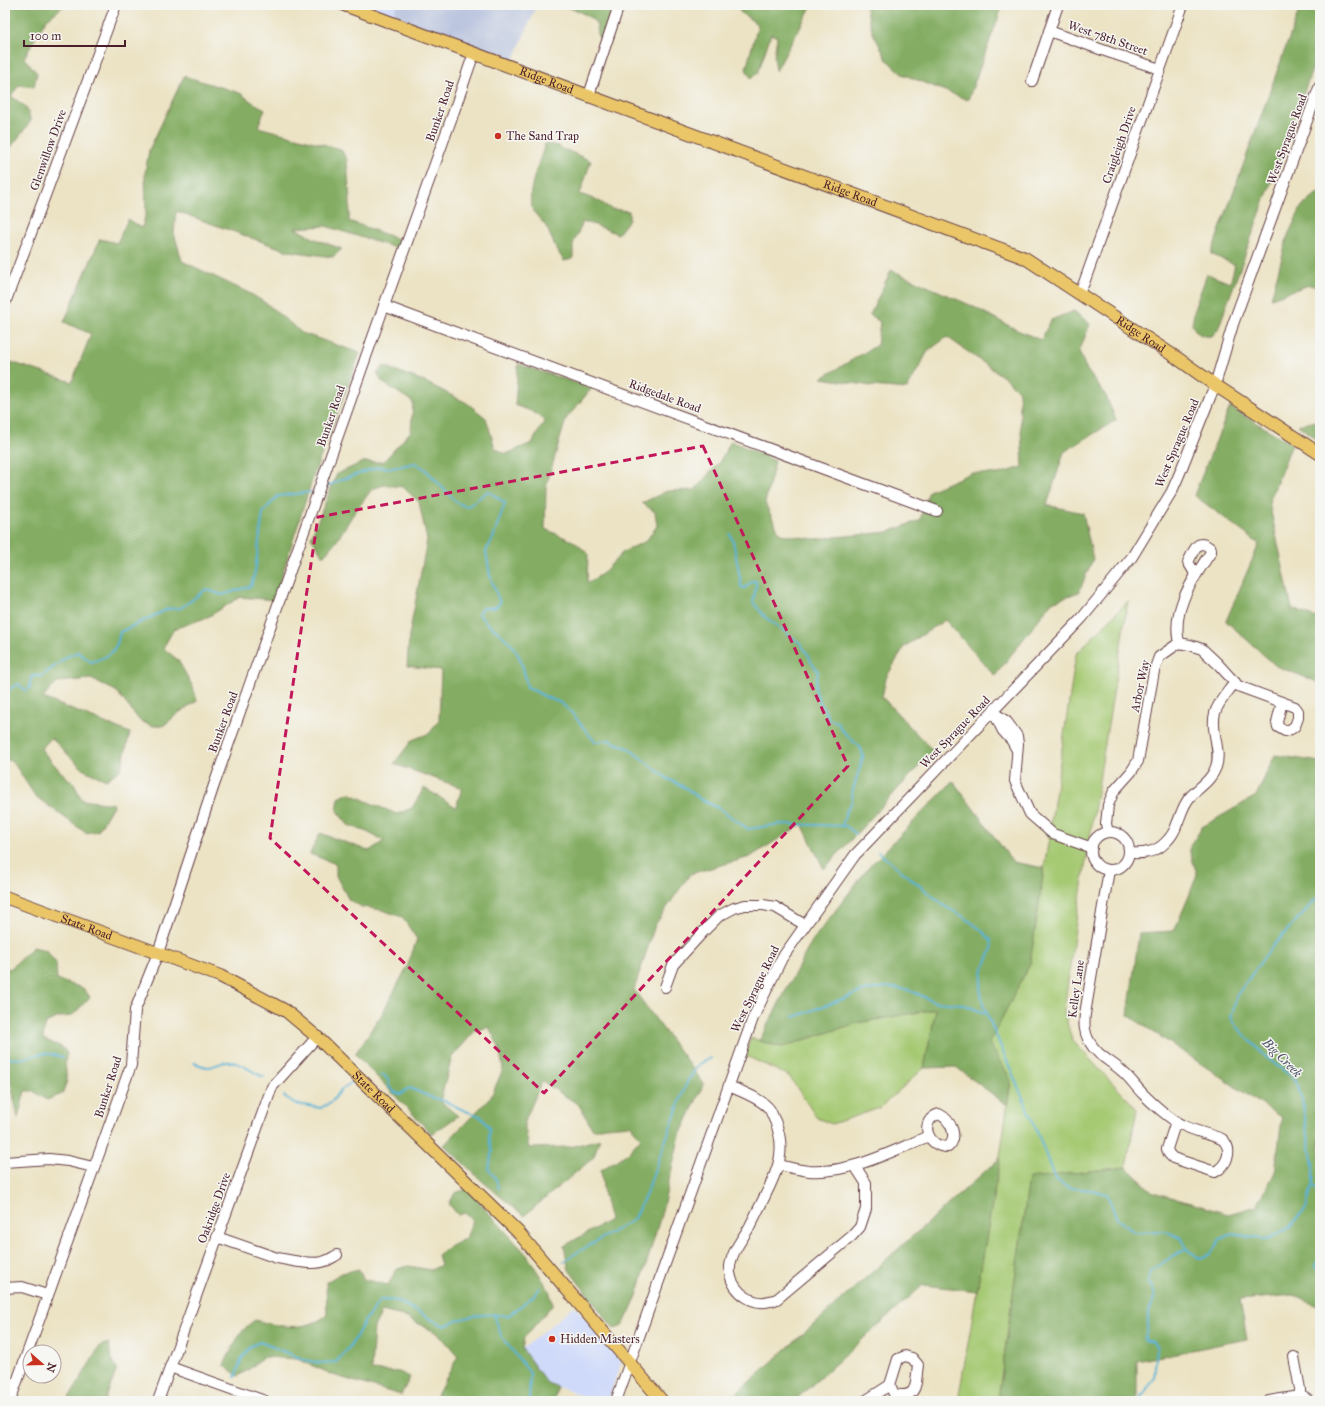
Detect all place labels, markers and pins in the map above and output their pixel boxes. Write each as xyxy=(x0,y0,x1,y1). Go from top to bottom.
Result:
place label: The Sand Trap xyxy=(506,129,579,143)
marker: The Sand Trap xyxy=(493,131,503,141)
place label: Hidden Masters xyxy=(560,1332,640,1346)
marker: Hidden Masters xyxy=(547,1334,557,1344)

